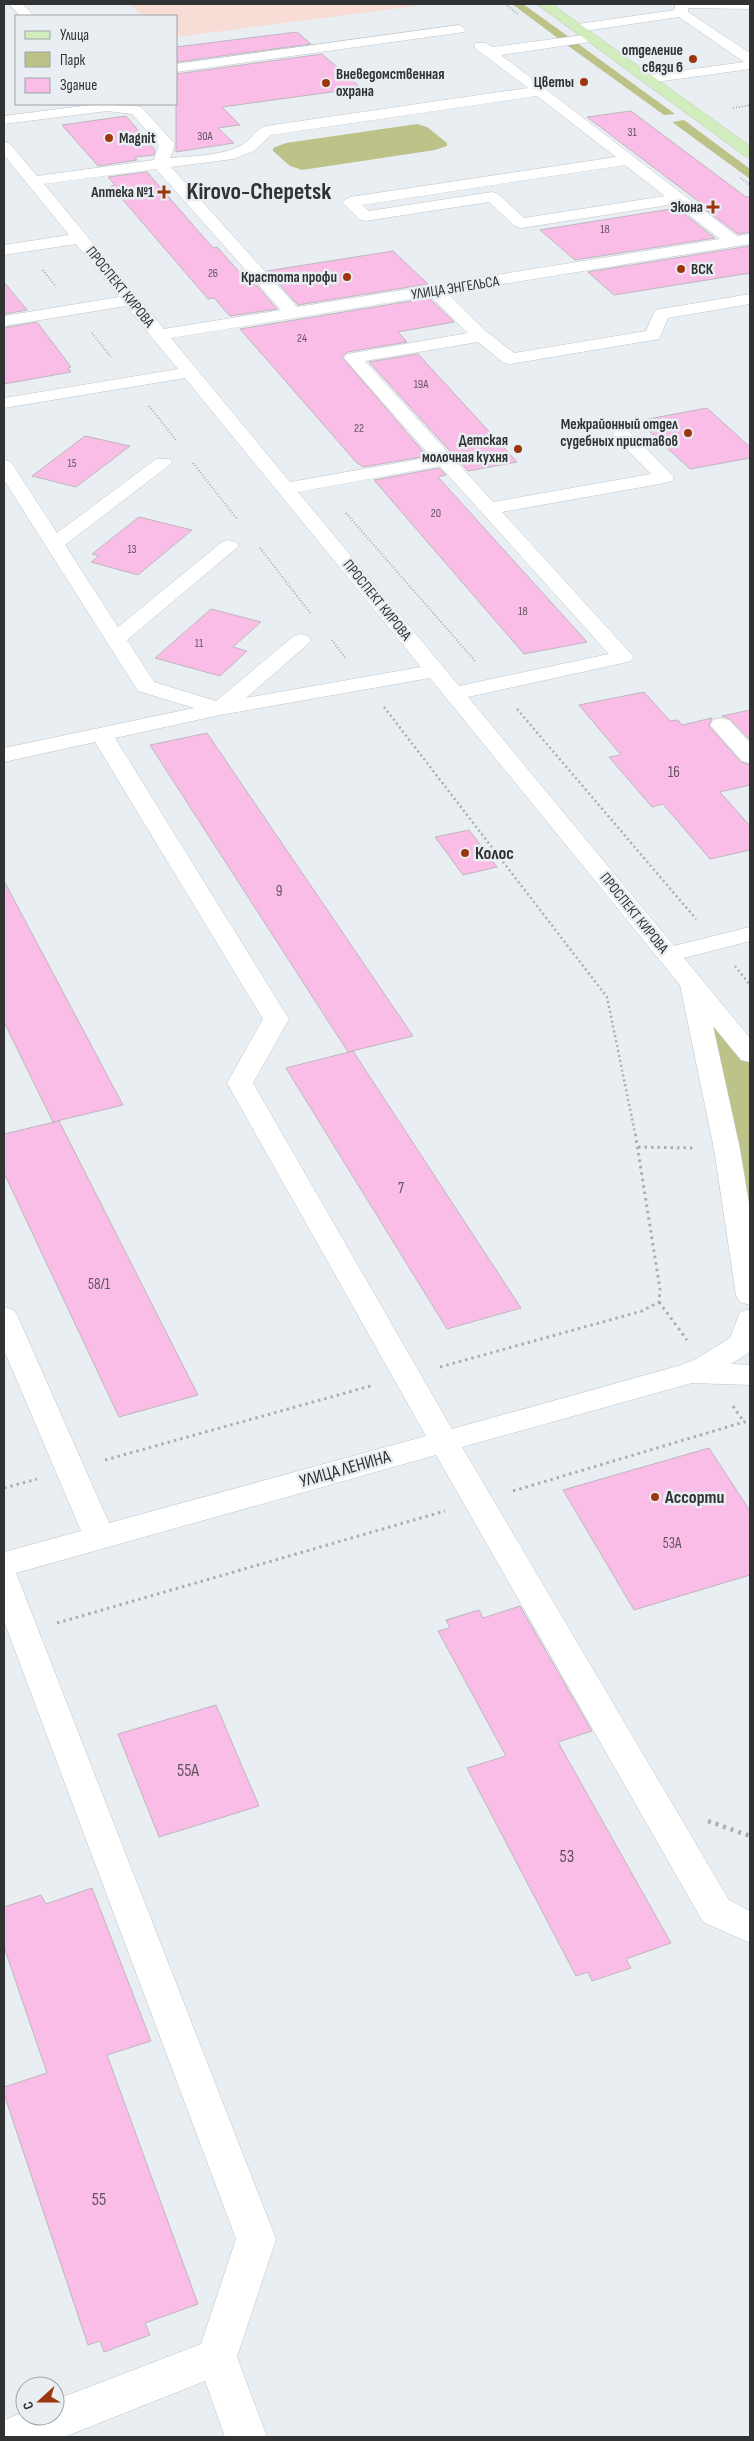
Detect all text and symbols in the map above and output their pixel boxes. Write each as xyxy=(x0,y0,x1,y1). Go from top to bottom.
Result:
legend xyxy=(15,15,178,105)
text: Улица xyxy=(60,26,89,45)
place label: отделение связи 6 xyxy=(622,41,683,77)
text: Парк xyxy=(60,51,86,70)
marker: отделение связи 6 xyxy=(687,53,699,65)
place label: Вневедомственная охрана xyxy=(336,65,445,101)
place label: Цветы xyxy=(534,73,574,92)
text: Здание xyxy=(60,76,97,95)
marker: Цветы xyxy=(578,76,590,88)
marker: Вневедомственная охрана xyxy=(320,77,332,89)
house number: 31 xyxy=(627,125,637,140)
place label: Magnit xyxy=(119,129,156,148)
house number: 30А xyxy=(197,129,214,144)
marker: Magnit xyxy=(103,132,115,144)
district label: Kirovo-Chepetsk xyxy=(187,177,331,206)
place label: Аптека №1 xyxy=(90,183,154,202)
marker: Аптека №1 xyxy=(158,186,170,198)
place label: Экона xyxy=(670,198,703,217)
marker: Экона xyxy=(707,201,719,213)
house number: 18 xyxy=(600,222,610,237)
street label: ПРОСПЕКТ КИРОВА xyxy=(82,243,159,332)
place label: ВСК xyxy=(691,260,714,279)
marker: ВСК xyxy=(675,263,687,275)
house number: 26 xyxy=(208,266,218,281)
place label: Крастота профи xyxy=(241,268,337,287)
marker: Крастота профи xyxy=(341,271,353,283)
street label: УЛИЦА ЭНГЕЛЬСА xyxy=(410,272,501,304)
house number: 24 xyxy=(297,331,307,346)
house number: 19А xyxy=(414,377,429,392)
place label: Межрайонный отдел судебных приставов xyxy=(560,415,678,451)
house number: 22 xyxy=(354,421,364,436)
marker: Межрайонный отдел судебных приставов xyxy=(682,427,694,439)
place label: Детская молочная кухня xyxy=(422,431,508,467)
marker: Детская молочная кухня xyxy=(512,443,524,455)
house number: 15 xyxy=(67,456,77,471)
house number: 20 xyxy=(431,506,441,521)
house number: 13 xyxy=(127,542,137,557)
street label: ПРОСПЕКТ КИРОВА xyxy=(339,556,416,645)
house number: 18 xyxy=(518,604,528,619)
house number: 11 xyxy=(195,636,204,651)
house number: 16 xyxy=(668,763,680,782)
place label: Колос xyxy=(475,843,514,864)
marker: Колос xyxy=(459,847,471,859)
street label: ПРОСПЕКТ КИРОВА xyxy=(596,869,673,958)
house number: 9 xyxy=(276,882,282,901)
house number: 7 xyxy=(398,1179,404,1198)
house number: 58/1 xyxy=(88,1275,111,1294)
street label: УЛИЦА ЛЕНИНА xyxy=(297,1446,393,1492)
place label: Ассорти xyxy=(664,1487,724,1508)
marker: Ассорти xyxy=(649,1491,661,1503)
house number: 53А xyxy=(663,1534,682,1553)
house number: 55А xyxy=(177,1760,199,1781)
house number: 53 xyxy=(560,1846,574,1867)
house number: 55 xyxy=(92,2189,106,2210)
north arrow xyxy=(15,2376,65,2426)
text: С xyxy=(19,2399,38,2412)

